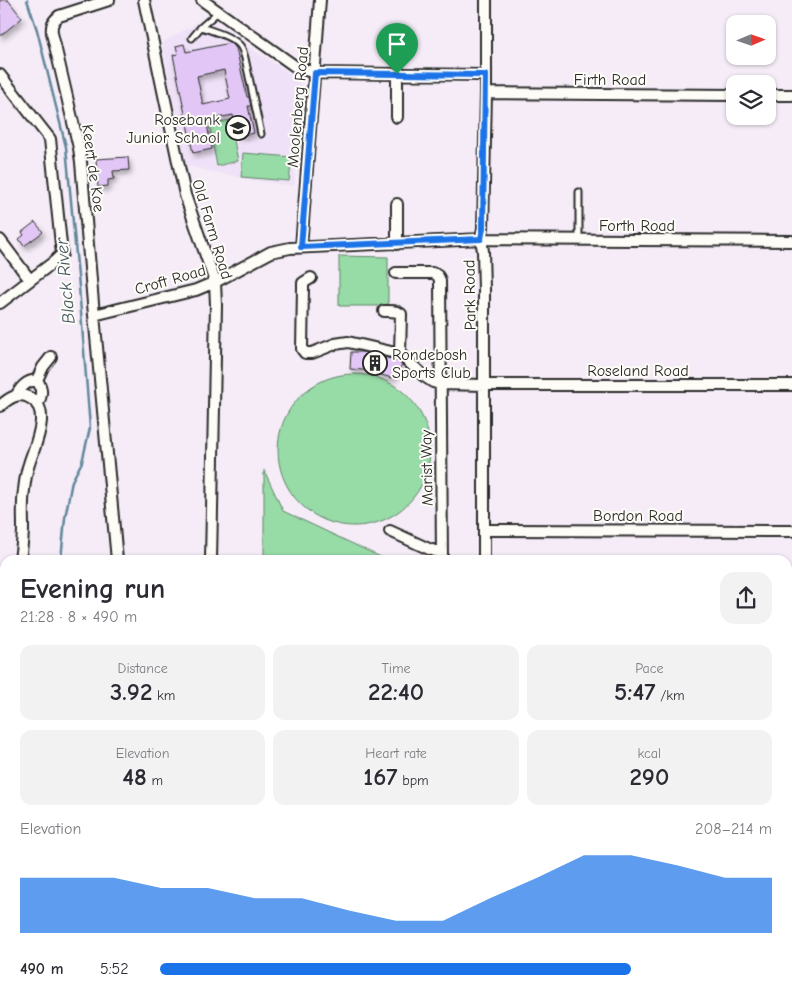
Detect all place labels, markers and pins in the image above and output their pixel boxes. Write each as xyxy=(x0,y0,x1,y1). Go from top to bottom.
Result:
pin xyxy=(376,23,418,74)
place label: Rosebank Junior School xyxy=(126,111,220,147)
school or university icon: Rosebank Junior School xyxy=(225,115,251,141)
place label: Rondebosh Sports Club xyxy=(392,346,471,382)
building icon: Rondebosh Sports Club xyxy=(362,350,388,376)

